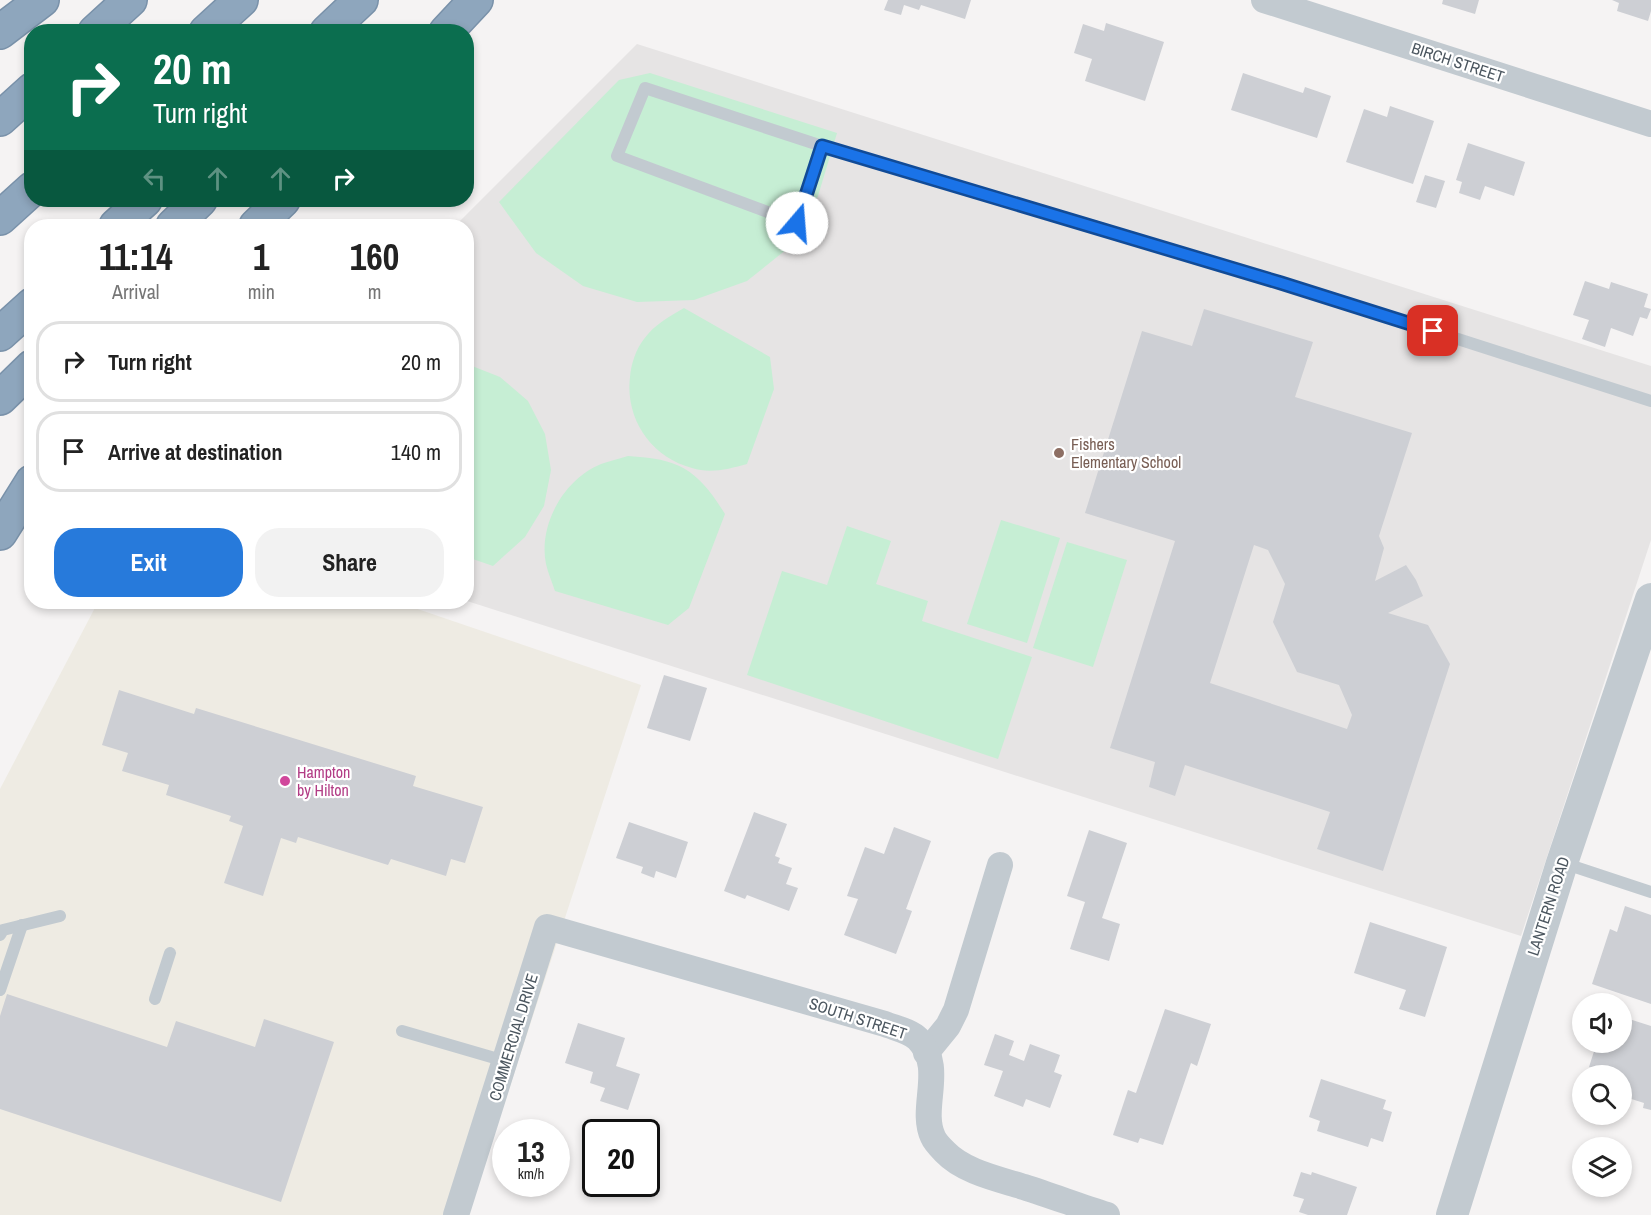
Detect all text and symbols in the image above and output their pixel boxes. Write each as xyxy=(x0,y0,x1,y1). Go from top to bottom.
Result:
street label: BIRCH STREET xyxy=(1409,37,1507,87)
text: 20 m xyxy=(153,41,232,97)
icon: right xyxy=(54,48,132,126)
text: Turn right xyxy=(153,95,247,131)
icon: left xyxy=(138,162,171,195)
icon: ahead xyxy=(201,162,234,195)
icon: ahead xyxy=(264,162,297,195)
icon: right xyxy=(327,162,360,195)
position arrow xyxy=(765,191,829,255)
text: 11:14 xyxy=(99,233,173,281)
text: 1 xyxy=(253,233,270,281)
text: 160 xyxy=(350,233,399,281)
text: Arrival xyxy=(112,278,160,305)
text: min xyxy=(248,278,275,305)
text: m xyxy=(368,278,381,305)
pin xyxy=(1407,305,1458,356)
icon: arrive xyxy=(1416,314,1449,347)
icon: right xyxy=(57,345,90,378)
text: Turn right xyxy=(108,347,192,377)
text: 20 m xyxy=(401,347,441,377)
place label: Fishers Elementary School xyxy=(1071,433,1181,473)
icon: arrive xyxy=(57,435,90,468)
text: Arrive at destination xyxy=(108,437,282,467)
text: 140 m xyxy=(391,437,441,467)
marker: Fishers Elementary School xyxy=(1052,446,1066,460)
button: Exit xyxy=(54,528,243,597)
button: Share xyxy=(255,528,444,597)
place label: Hampton by Hilton xyxy=(297,761,350,801)
marker: Hampton by Hilton xyxy=(278,774,292,788)
street label: LANTERN ROAD xyxy=(1522,854,1574,958)
street label: COMMERCIAL DRIVE xyxy=(483,971,543,1103)
street label: SOUTH STREET xyxy=(806,992,910,1044)
map controls xyxy=(1572,993,1632,1197)
button: sound xyxy=(1572,993,1632,1053)
button: search xyxy=(1572,1065,1632,1125)
speed limit sign: 20 xyxy=(582,1119,660,1197)
text: 13 xyxy=(517,1131,545,1171)
button: layers xyxy=(1572,1137,1632,1197)
text: km/h xyxy=(518,1163,544,1184)

